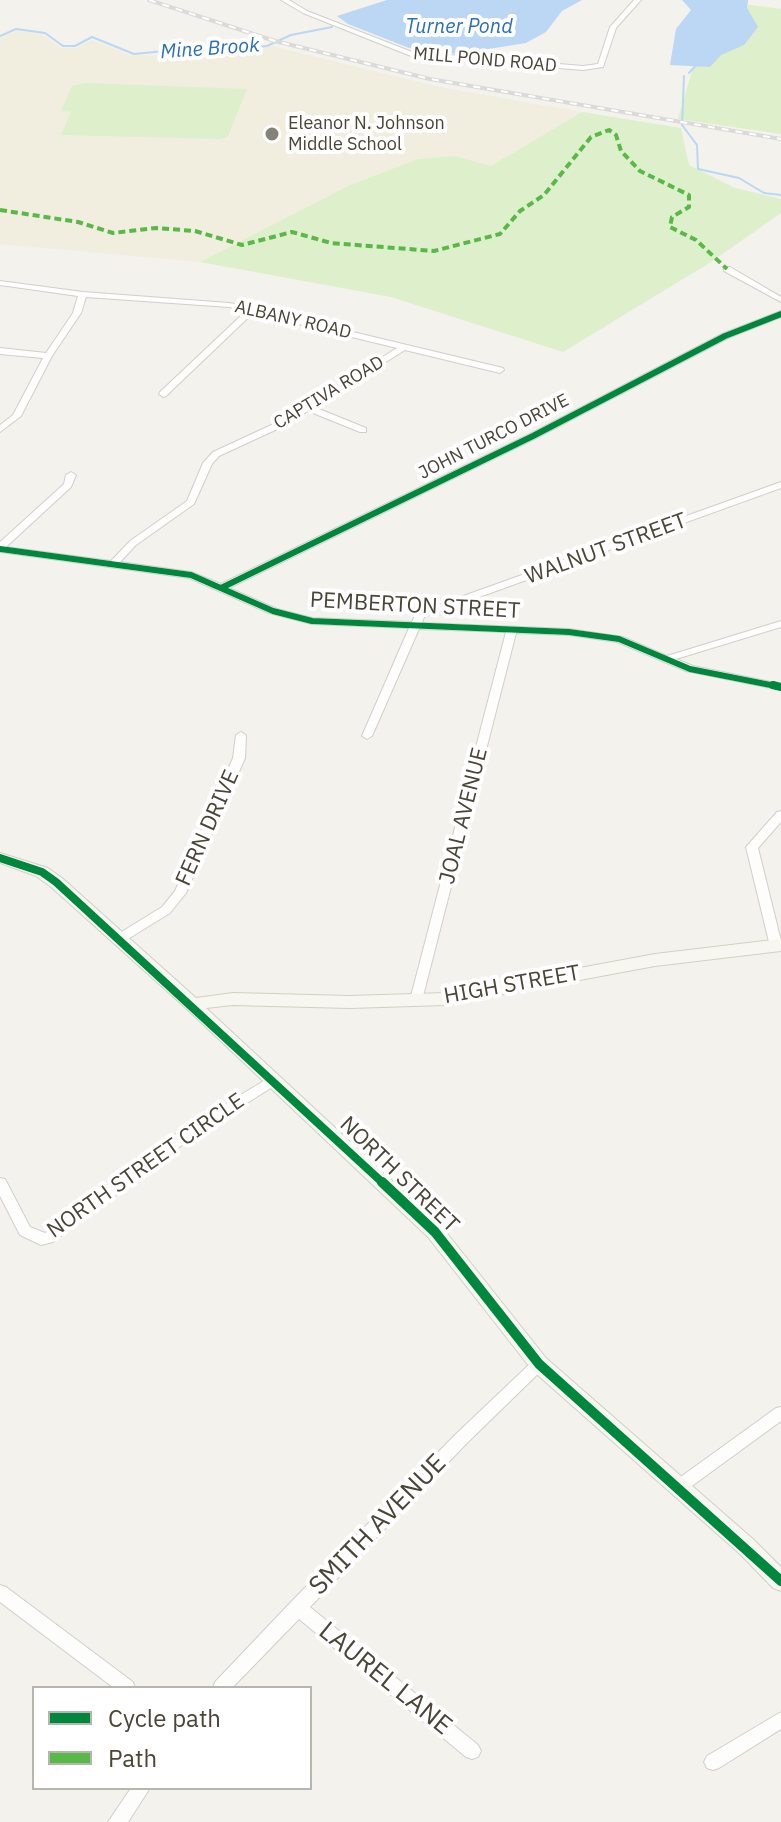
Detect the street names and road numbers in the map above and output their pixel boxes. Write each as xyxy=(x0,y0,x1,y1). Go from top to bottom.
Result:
street label: MILL POND ROAD xyxy=(412,43,558,77)
street label: ALBANY ROAD xyxy=(233,296,353,344)
street label: CAPTIVA ROAD xyxy=(270,352,388,434)
street label: JOHN TURCO DRIVE xyxy=(415,390,573,484)
street label: WALNUT STREET xyxy=(521,507,691,591)
street label: PEMBERTON STREET xyxy=(309,587,521,625)
street label: JOAL AVENUE xyxy=(434,745,494,887)
street label: FERN DRIVE xyxy=(171,766,245,890)
street label: HIGH STREET xyxy=(442,960,582,1010)
street label: NORTH STREET CIRCLE xyxy=(42,1088,250,1244)
street label: NORTH STREET xyxy=(334,1112,464,1238)
street label: SMITH AVENUE xyxy=(303,1448,453,1602)
street label: LAUREL LANE xyxy=(312,1616,458,1742)

